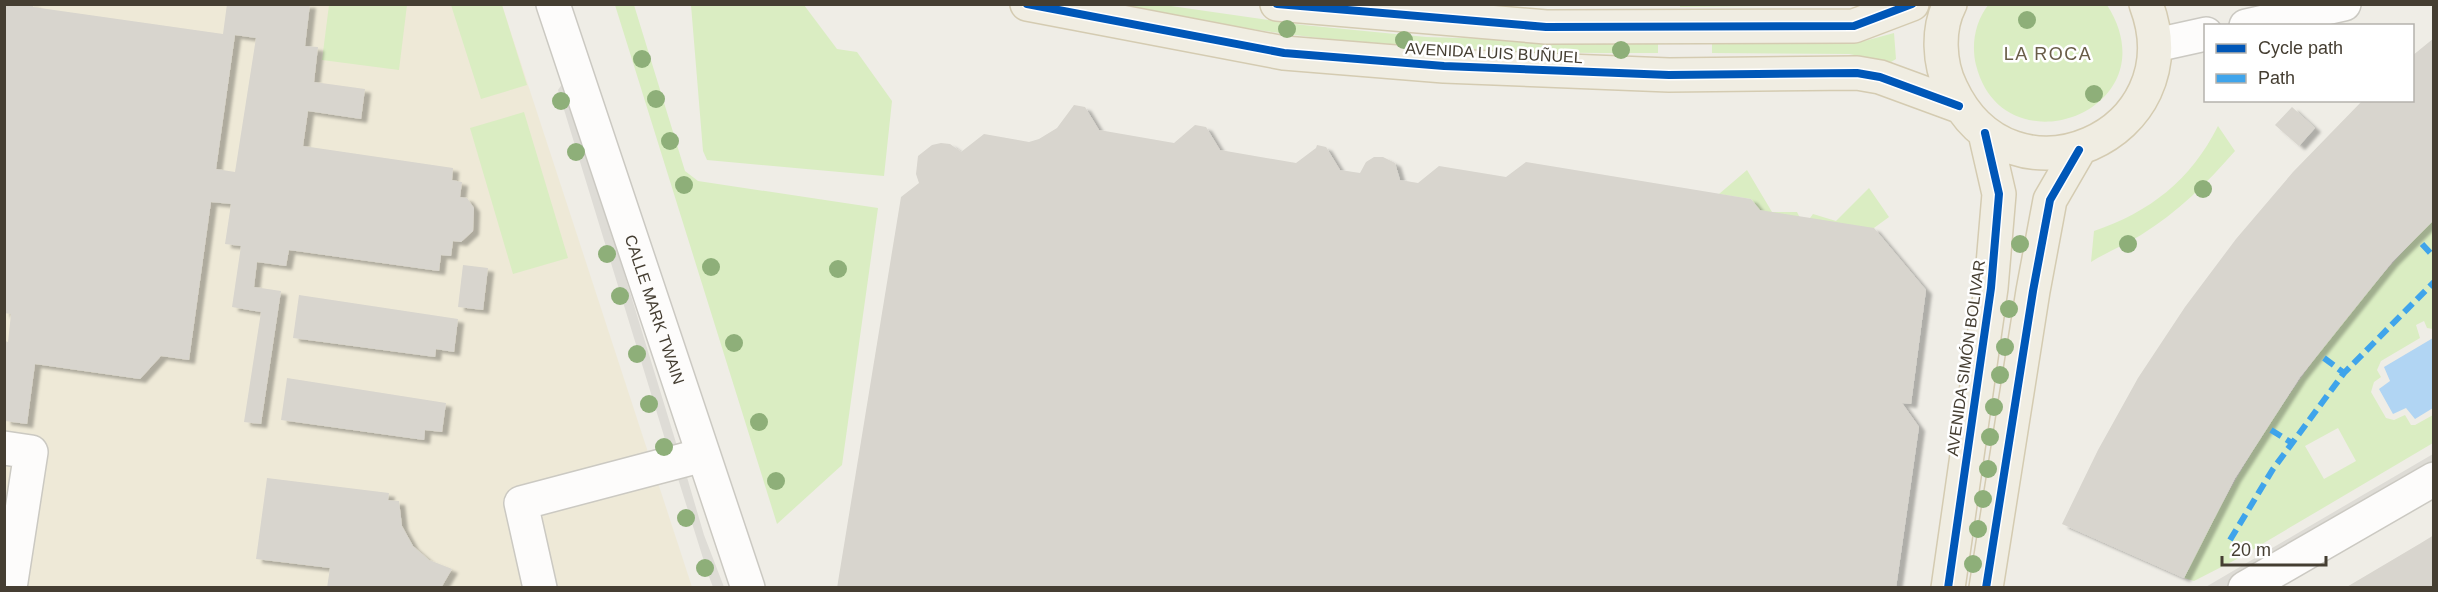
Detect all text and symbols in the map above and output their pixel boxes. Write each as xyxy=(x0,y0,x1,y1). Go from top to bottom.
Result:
legend xyxy=(2204,24,2414,102)
street label: AVENIDA LUIS BUÑUEL xyxy=(1405,38,1583,66)
text: Cycle path xyxy=(2258,38,2343,58)
district label: LA ROCA xyxy=(2004,44,2092,64)
text: Path xyxy=(2258,68,2295,88)
street label: CALLE MARK TWAIN xyxy=(622,232,688,386)
street label: AVENIDA SIMÓN BOLIVAR xyxy=(1943,259,1988,457)
scale bar xyxy=(2222,529,2326,567)
text: 20 m xyxy=(2231,540,2271,560)

